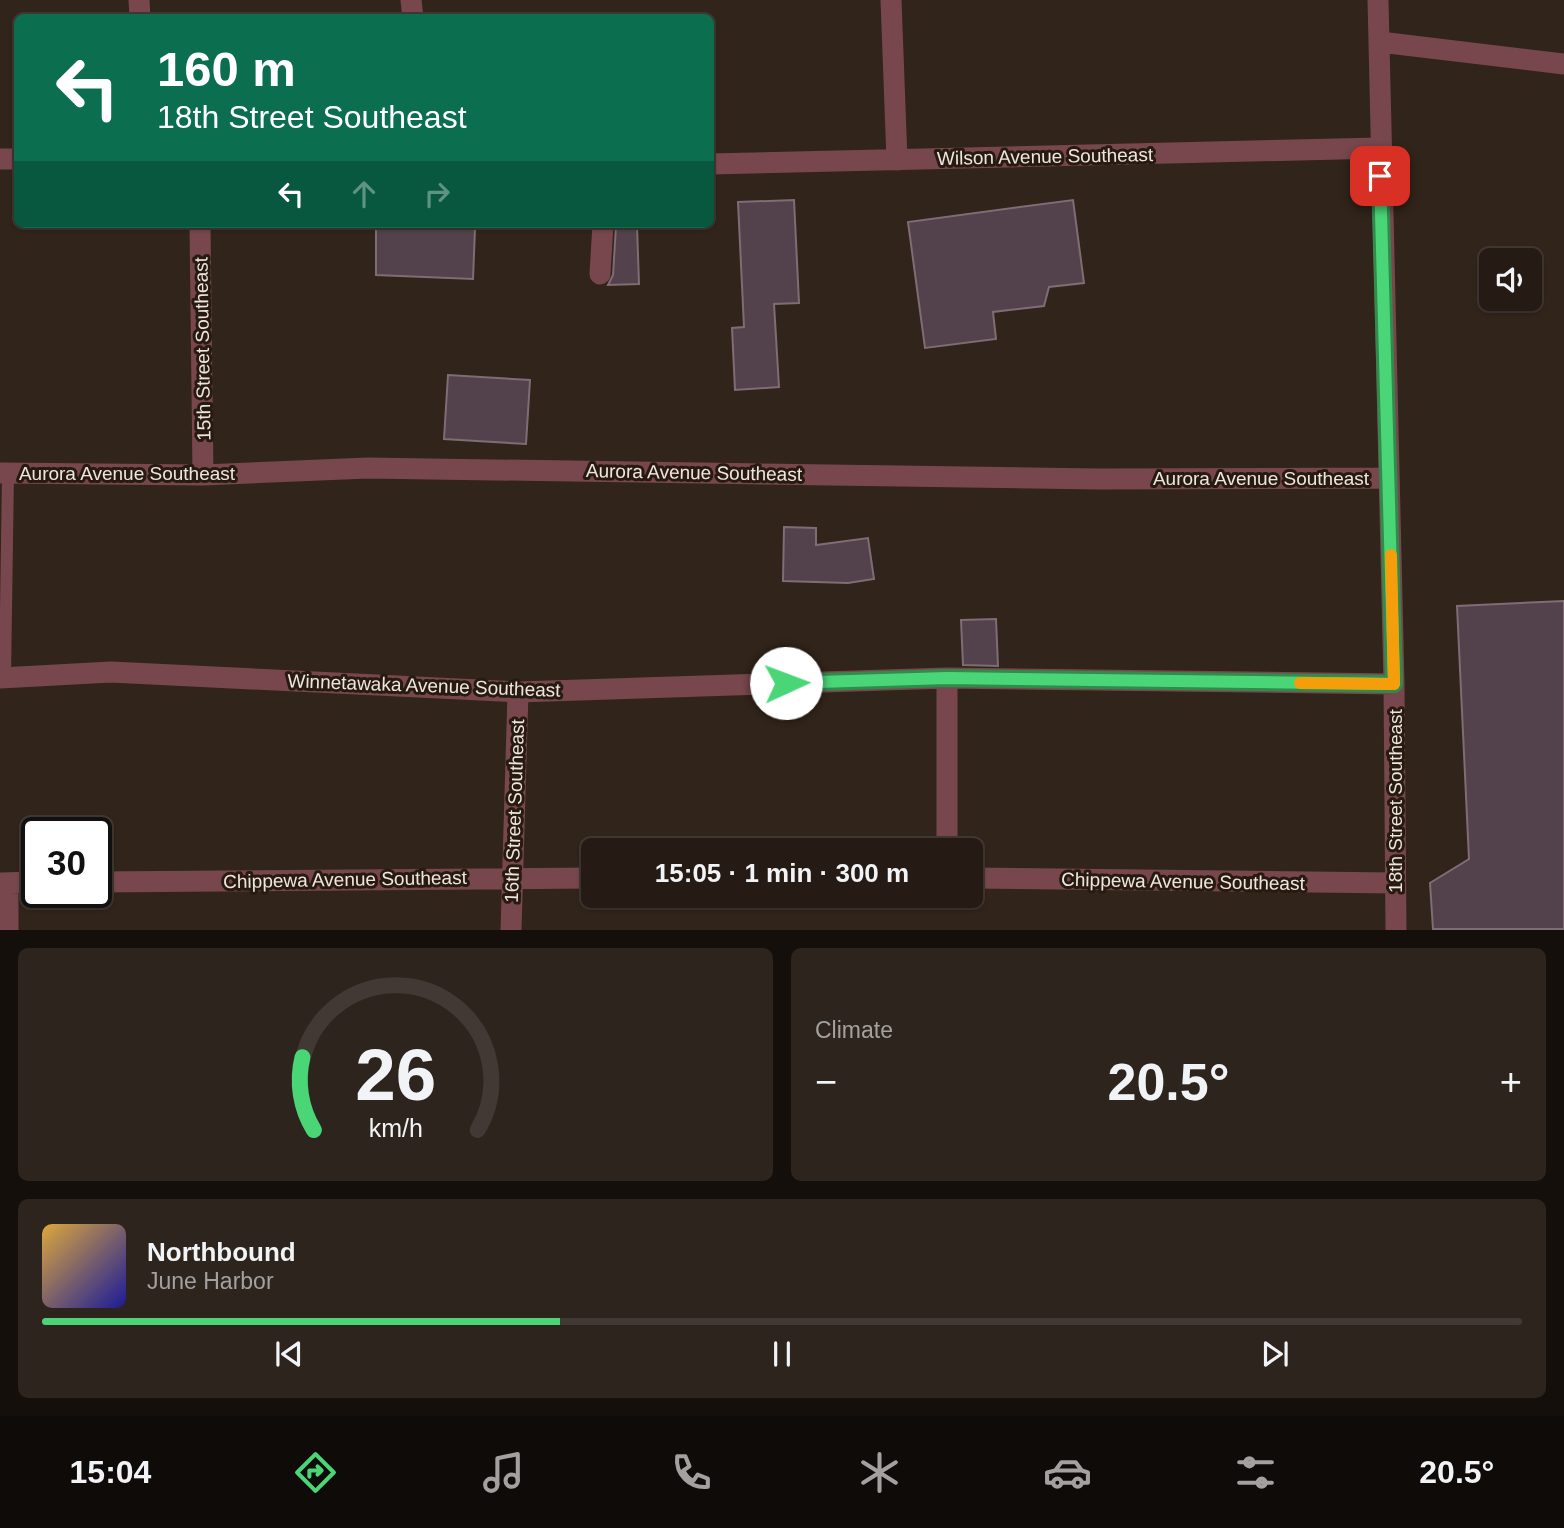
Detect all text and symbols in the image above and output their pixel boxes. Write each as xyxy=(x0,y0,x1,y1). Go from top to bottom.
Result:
icon: left xyxy=(42,42,133,133)
text: 160 m xyxy=(157,42,296,96)
text: 18th Street Southeast xyxy=(157,99,467,135)
street label: Wilson Avenue Southeast xyxy=(937,144,1154,169)
pin xyxy=(1350,146,1410,206)
icon: arrive xyxy=(1361,157,1399,195)
icon: left xyxy=(272,175,310,213)
icon: ahead xyxy=(345,175,383,213)
icon: right xyxy=(418,175,456,213)
map controls xyxy=(1479,248,1542,311)
button: sound xyxy=(1479,248,1542,311)
street label: 15th Street Southeast xyxy=(190,256,215,441)
street label: Aurora Avenue Southeast xyxy=(586,460,803,485)
street label: Aurora Avenue Southeast xyxy=(19,463,236,484)
street label: Aurora Avenue Southeast xyxy=(1153,468,1370,489)
position arrow xyxy=(749,646,823,720)
street label: Winnetawaka Avenue Southeast xyxy=(287,670,562,701)
street label: 18th Street Southeast xyxy=(1385,708,1406,893)
street label: 16th Street Southeast xyxy=(501,718,528,903)
speed limit sign: 30 xyxy=(21,817,112,908)
text: 15:05 · 1 min · 300 m xyxy=(655,858,909,888)
street label: Chippewa Avenue Southeast xyxy=(223,867,468,892)
street label: Chippewa Avenue Southeast xyxy=(1061,869,1306,894)
text: Climate xyxy=(815,1017,893,1043)
text: 26 xyxy=(355,1035,436,1116)
text: 20.5° xyxy=(1107,1053,1230,1111)
text: − xyxy=(815,1061,837,1103)
text: + xyxy=(1500,1061,1522,1103)
text: km/h xyxy=(368,1114,423,1142)
text: Northbound xyxy=(147,1237,296,1267)
text: June Harbor xyxy=(147,1268,274,1294)
icon: previous xyxy=(270,1335,308,1373)
icon: pause xyxy=(763,1335,801,1373)
icon: next xyxy=(1256,1335,1294,1373)
icon: directions xyxy=(291,1448,340,1497)
icon: music xyxy=(479,1448,528,1497)
icon: phone xyxy=(667,1448,716,1497)
icon: climate xyxy=(855,1448,904,1497)
icon: car xyxy=(1043,1448,1092,1497)
icon: filters xyxy=(1231,1448,1280,1497)
text: 15:04 xyxy=(70,1454,151,1490)
text: 20.5° xyxy=(1419,1454,1494,1490)

